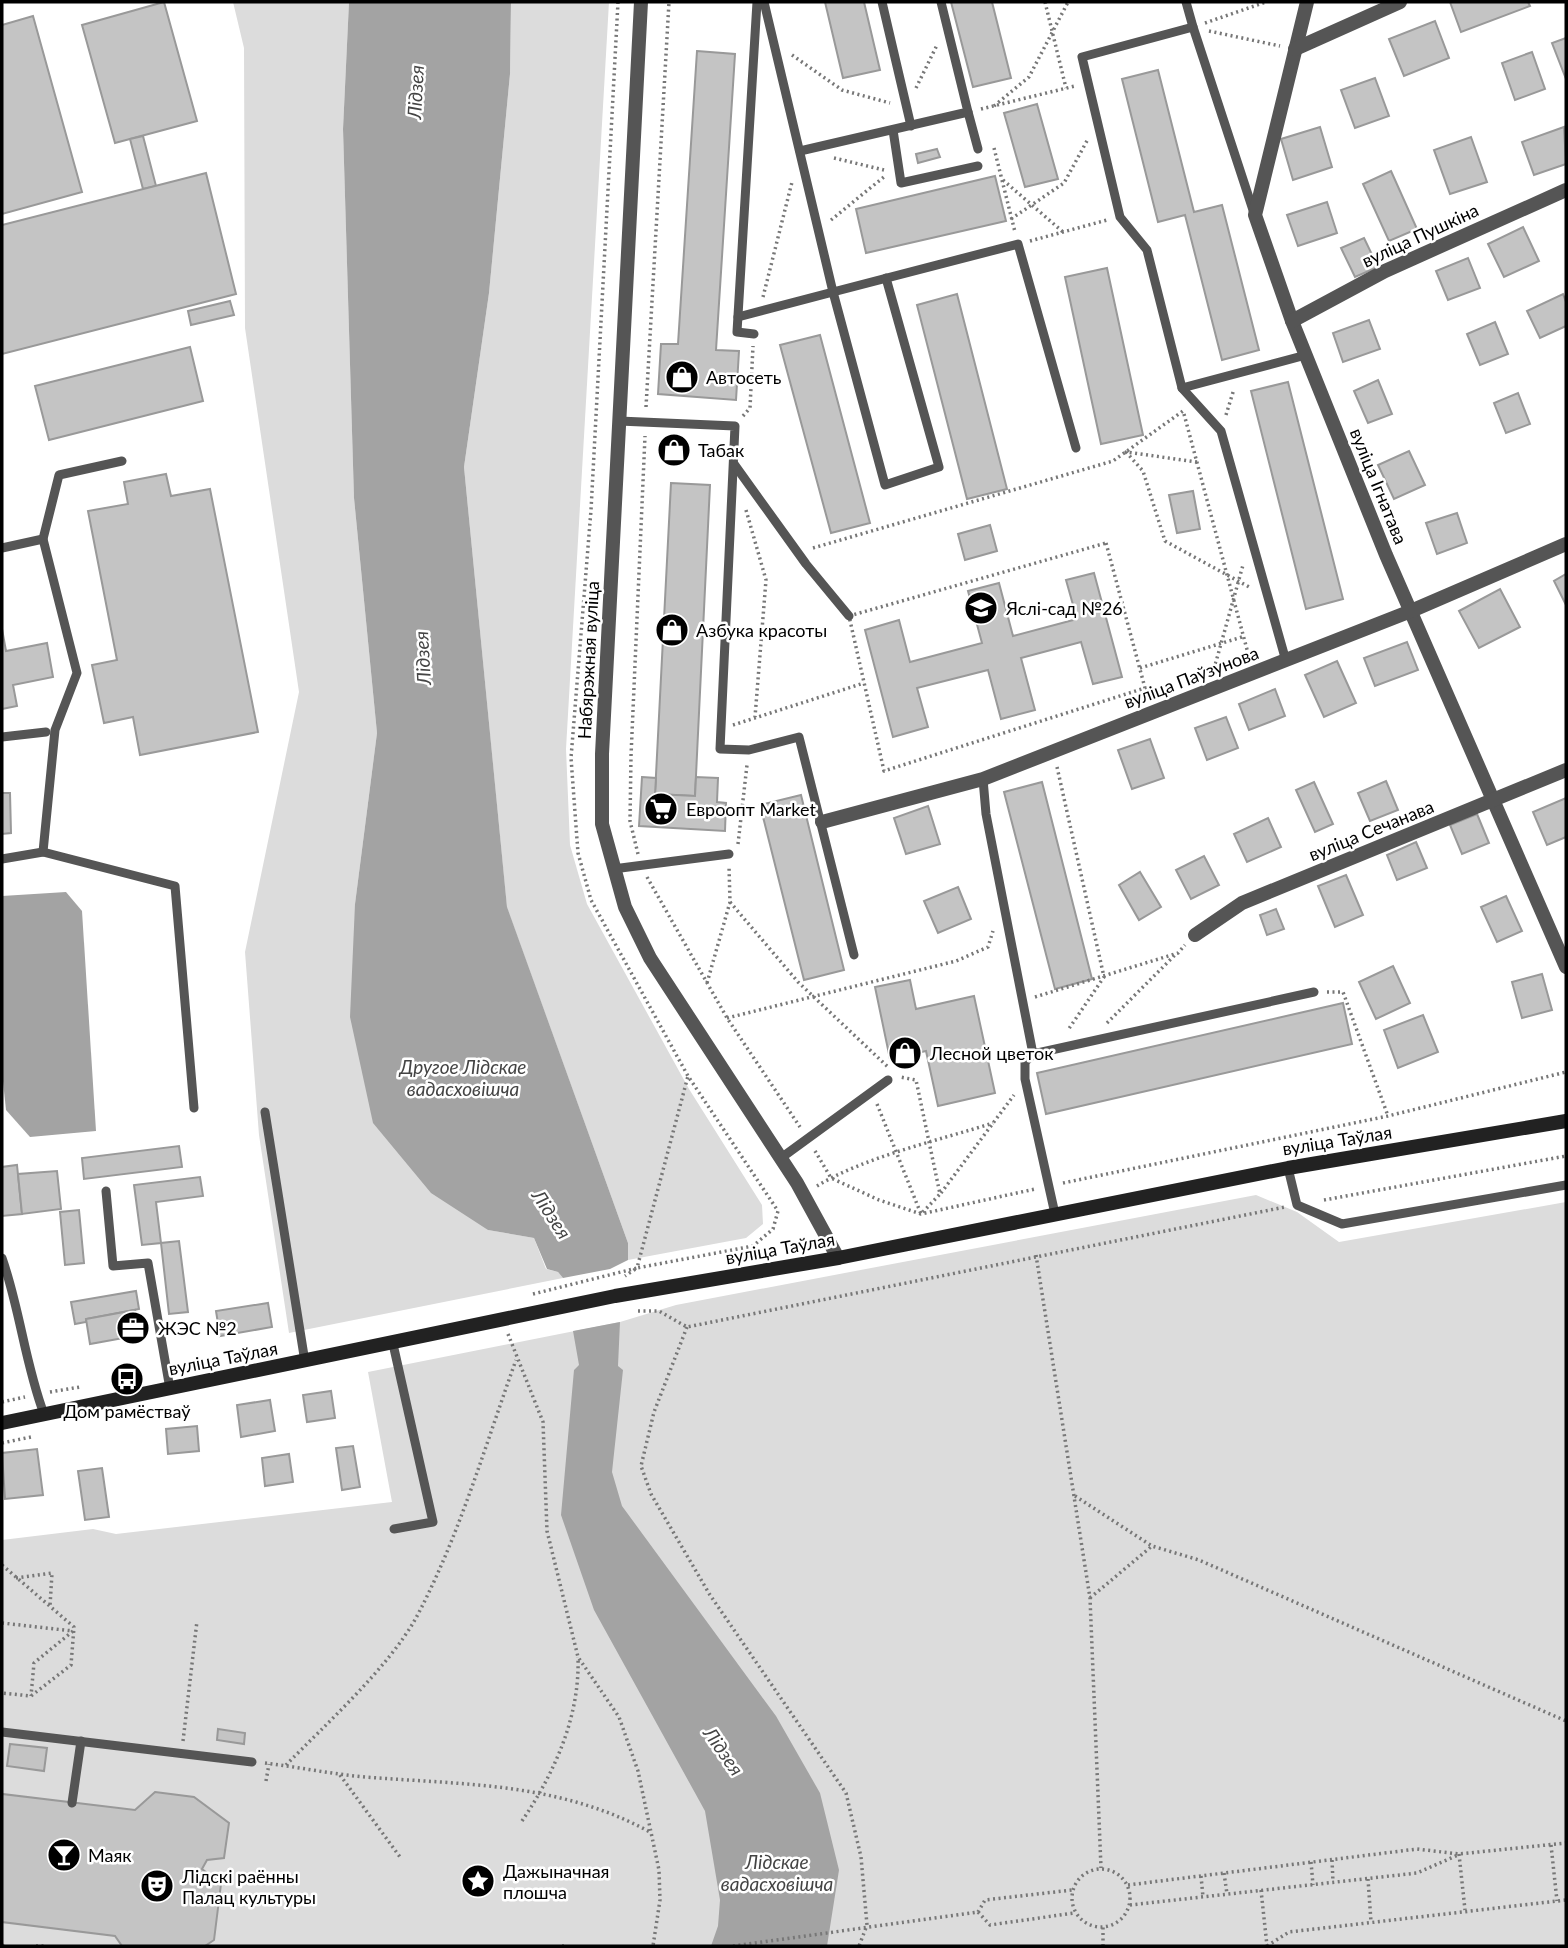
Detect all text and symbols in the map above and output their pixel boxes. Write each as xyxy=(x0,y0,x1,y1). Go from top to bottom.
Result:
water label: Лідзея xyxy=(402,65,428,120)
street label: вуліца Пушкіна xyxy=(1358,198,1482,272)
shop icon: Автосеть xyxy=(663,358,701,396)
place label: Автосеть xyxy=(706,366,782,388)
street label: вуліца Ігнатава xyxy=(1346,425,1412,547)
shop icon: Табак xyxy=(655,431,693,469)
place label: Табак xyxy=(698,439,745,461)
street label: Набярэжная вуліца xyxy=(573,580,603,740)
school or university icon: Яслі-сад №26 xyxy=(962,589,1000,627)
place label: Яслі-сад №26 xyxy=(1005,597,1123,619)
shop icon: Азбука красоты xyxy=(653,611,691,649)
place label: Азбука красоты xyxy=(696,619,827,641)
water label: Лідзея xyxy=(409,631,435,686)
street label: вуліца Паўзунова xyxy=(1120,641,1262,713)
supermarket icon: Евроопт Market xyxy=(642,790,680,828)
street label: вуліца Сечанава xyxy=(1305,795,1437,865)
place label: Евроопт Market xyxy=(686,798,816,820)
shop icon: Лесной цветок xyxy=(886,1034,924,1072)
place label: Лесной цветок xyxy=(929,1042,1054,1064)
water label: Другое Лідскае вадасховішча xyxy=(398,1055,527,1100)
street label: вуліца Таўлая xyxy=(1281,1120,1393,1160)
water label: Лідзея xyxy=(527,1184,576,1243)
street label: вуліца Таўлая xyxy=(724,1228,836,1268)
office icon: ЖЭС №2 xyxy=(114,1309,152,1347)
place label: ЖЭС №2 xyxy=(158,1317,237,1339)
street label: вуліца Таўлая xyxy=(167,1337,279,1379)
bus stop icon: Дом рамёстваў xyxy=(108,1360,146,1398)
place label: Дом рамёстваў xyxy=(64,1400,191,1422)
water label: Лідзея xyxy=(699,1722,749,1780)
bar icon: Маяк xyxy=(45,1836,83,1874)
place label: Маяк xyxy=(88,1844,132,1866)
water label: Лідскае вадасховішча xyxy=(721,1850,833,1895)
place label: Дажыначная плошча xyxy=(503,1860,610,1903)
place icon: Дажыначная плошча xyxy=(459,1862,497,1900)
place label: Лідскі раённы Палац культуры xyxy=(181,1865,316,1908)
theatre icon: Лідскі раённы Палац культуры xyxy=(138,1867,176,1905)

